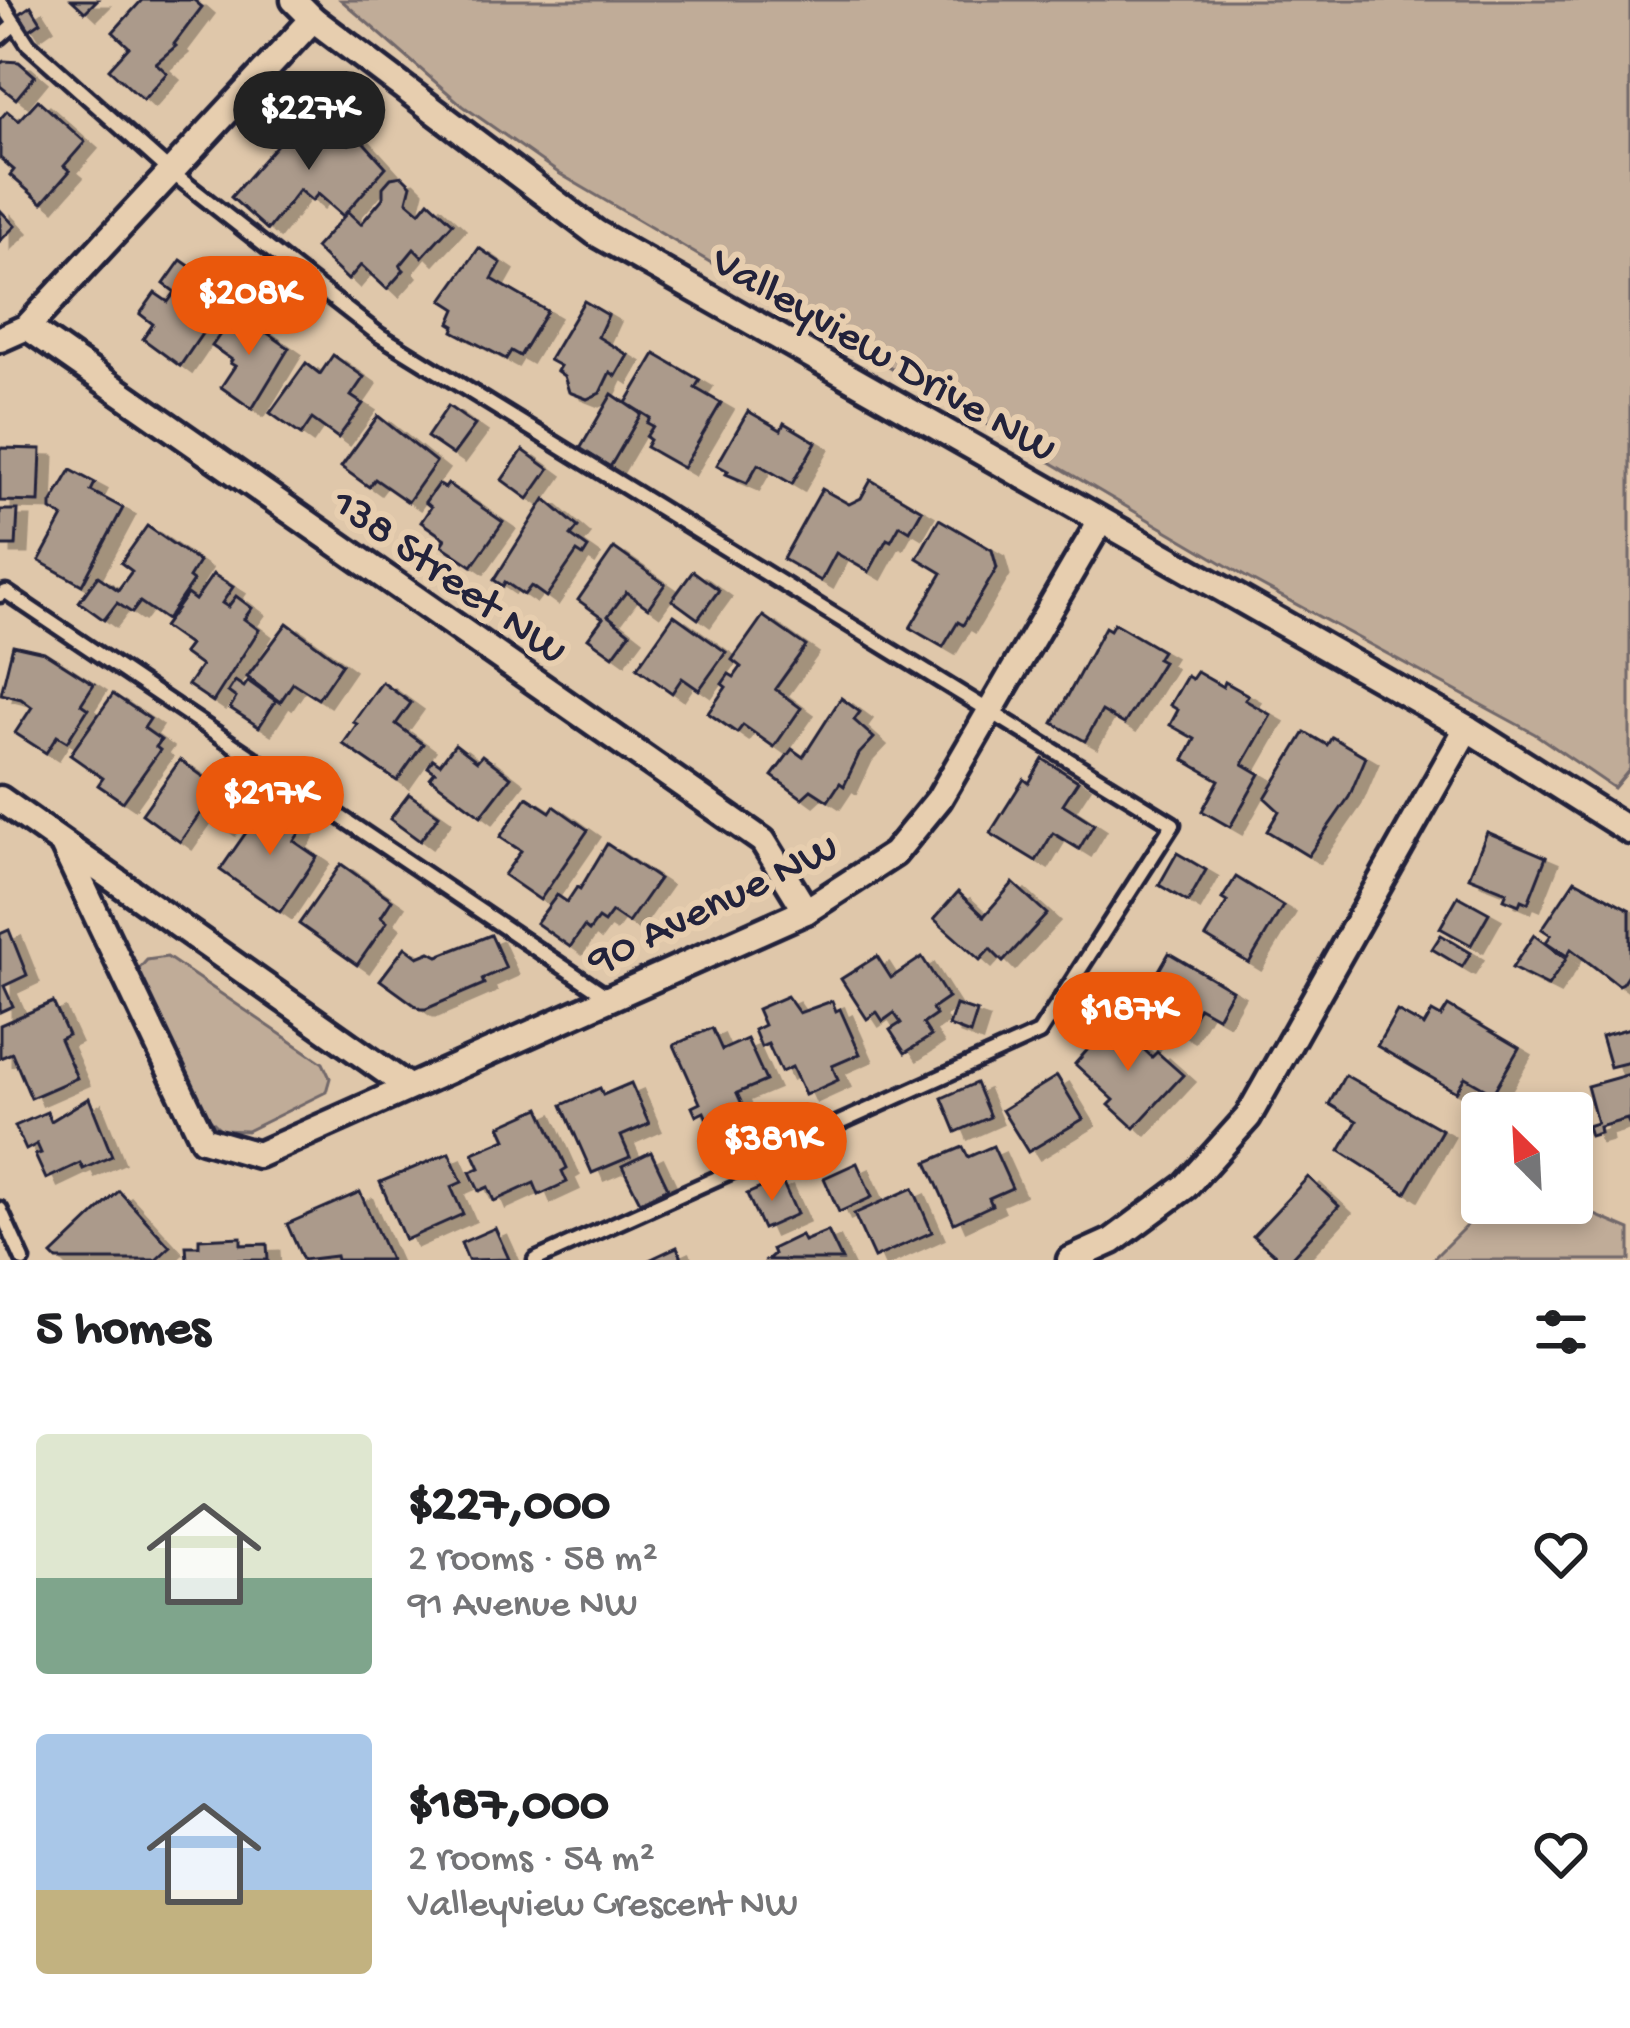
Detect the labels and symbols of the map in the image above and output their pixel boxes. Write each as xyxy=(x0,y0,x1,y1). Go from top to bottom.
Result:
pin: $227K xyxy=(225,71,393,173)
street label: Valleyview Drive NW xyxy=(699,237,1064,478)
pin: $208K xyxy=(165,256,333,358)
street label: 138 Street NW xyxy=(319,478,576,680)
pin: $217K xyxy=(186,756,354,858)
street label: 90 Avenue NW xyxy=(579,823,848,991)
pin: $187K xyxy=(1044,972,1212,1074)
north arrow xyxy=(1461,1092,1593,1224)
pin: $381K xyxy=(688,1102,856,1204)

